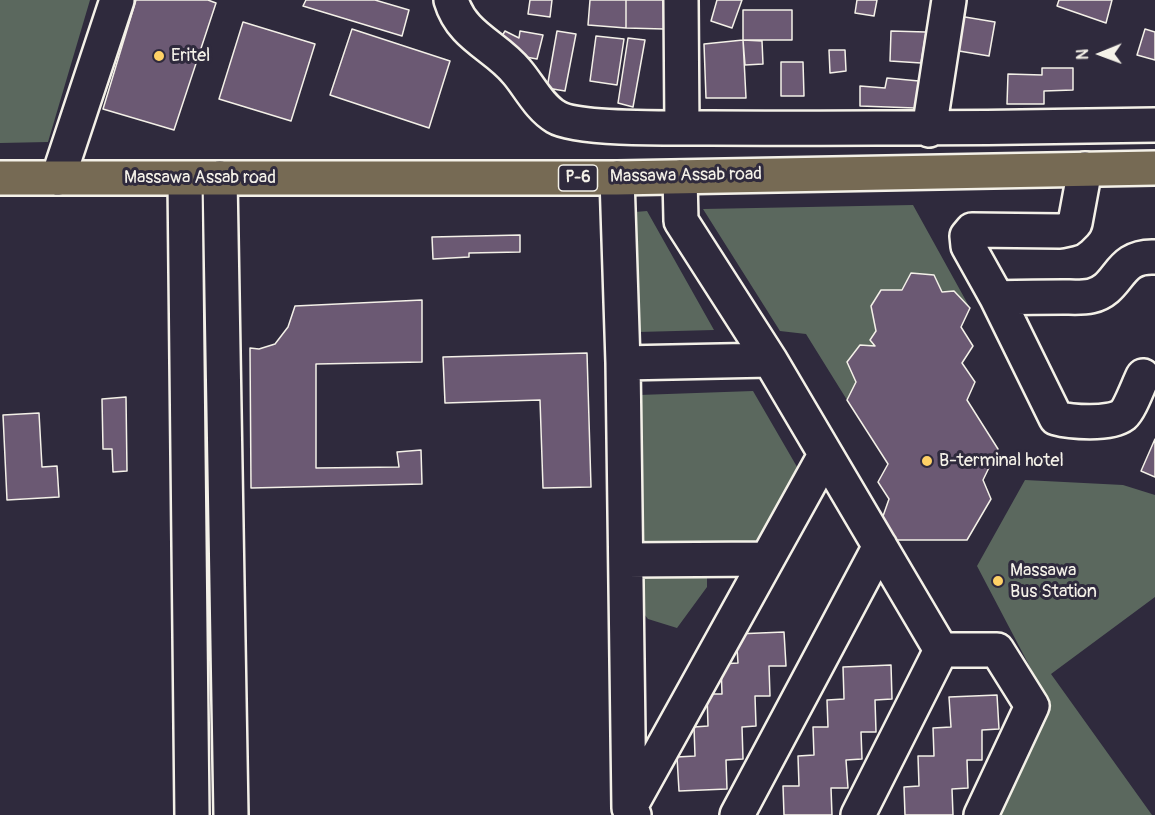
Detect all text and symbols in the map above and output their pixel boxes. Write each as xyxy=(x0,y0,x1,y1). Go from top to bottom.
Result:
north arrow xyxy=(1071,24,1131,84)
place label: Eritel xyxy=(171,45,210,67)
marker: Eritel xyxy=(152,49,166,63)
text: N xyxy=(1073,49,1093,60)
street label: Massawa Assab road xyxy=(610,164,762,188)
road number: P-6 xyxy=(558,165,598,191)
street label: Massawa Assab road xyxy=(124,167,276,189)
place label: B-terminal hotel xyxy=(939,450,1064,472)
marker: B-terminal hotel xyxy=(920,454,934,468)
place label: Massawa Bus Station xyxy=(1010,560,1097,602)
marker: Massawa Bus Station xyxy=(991,574,1005,588)

